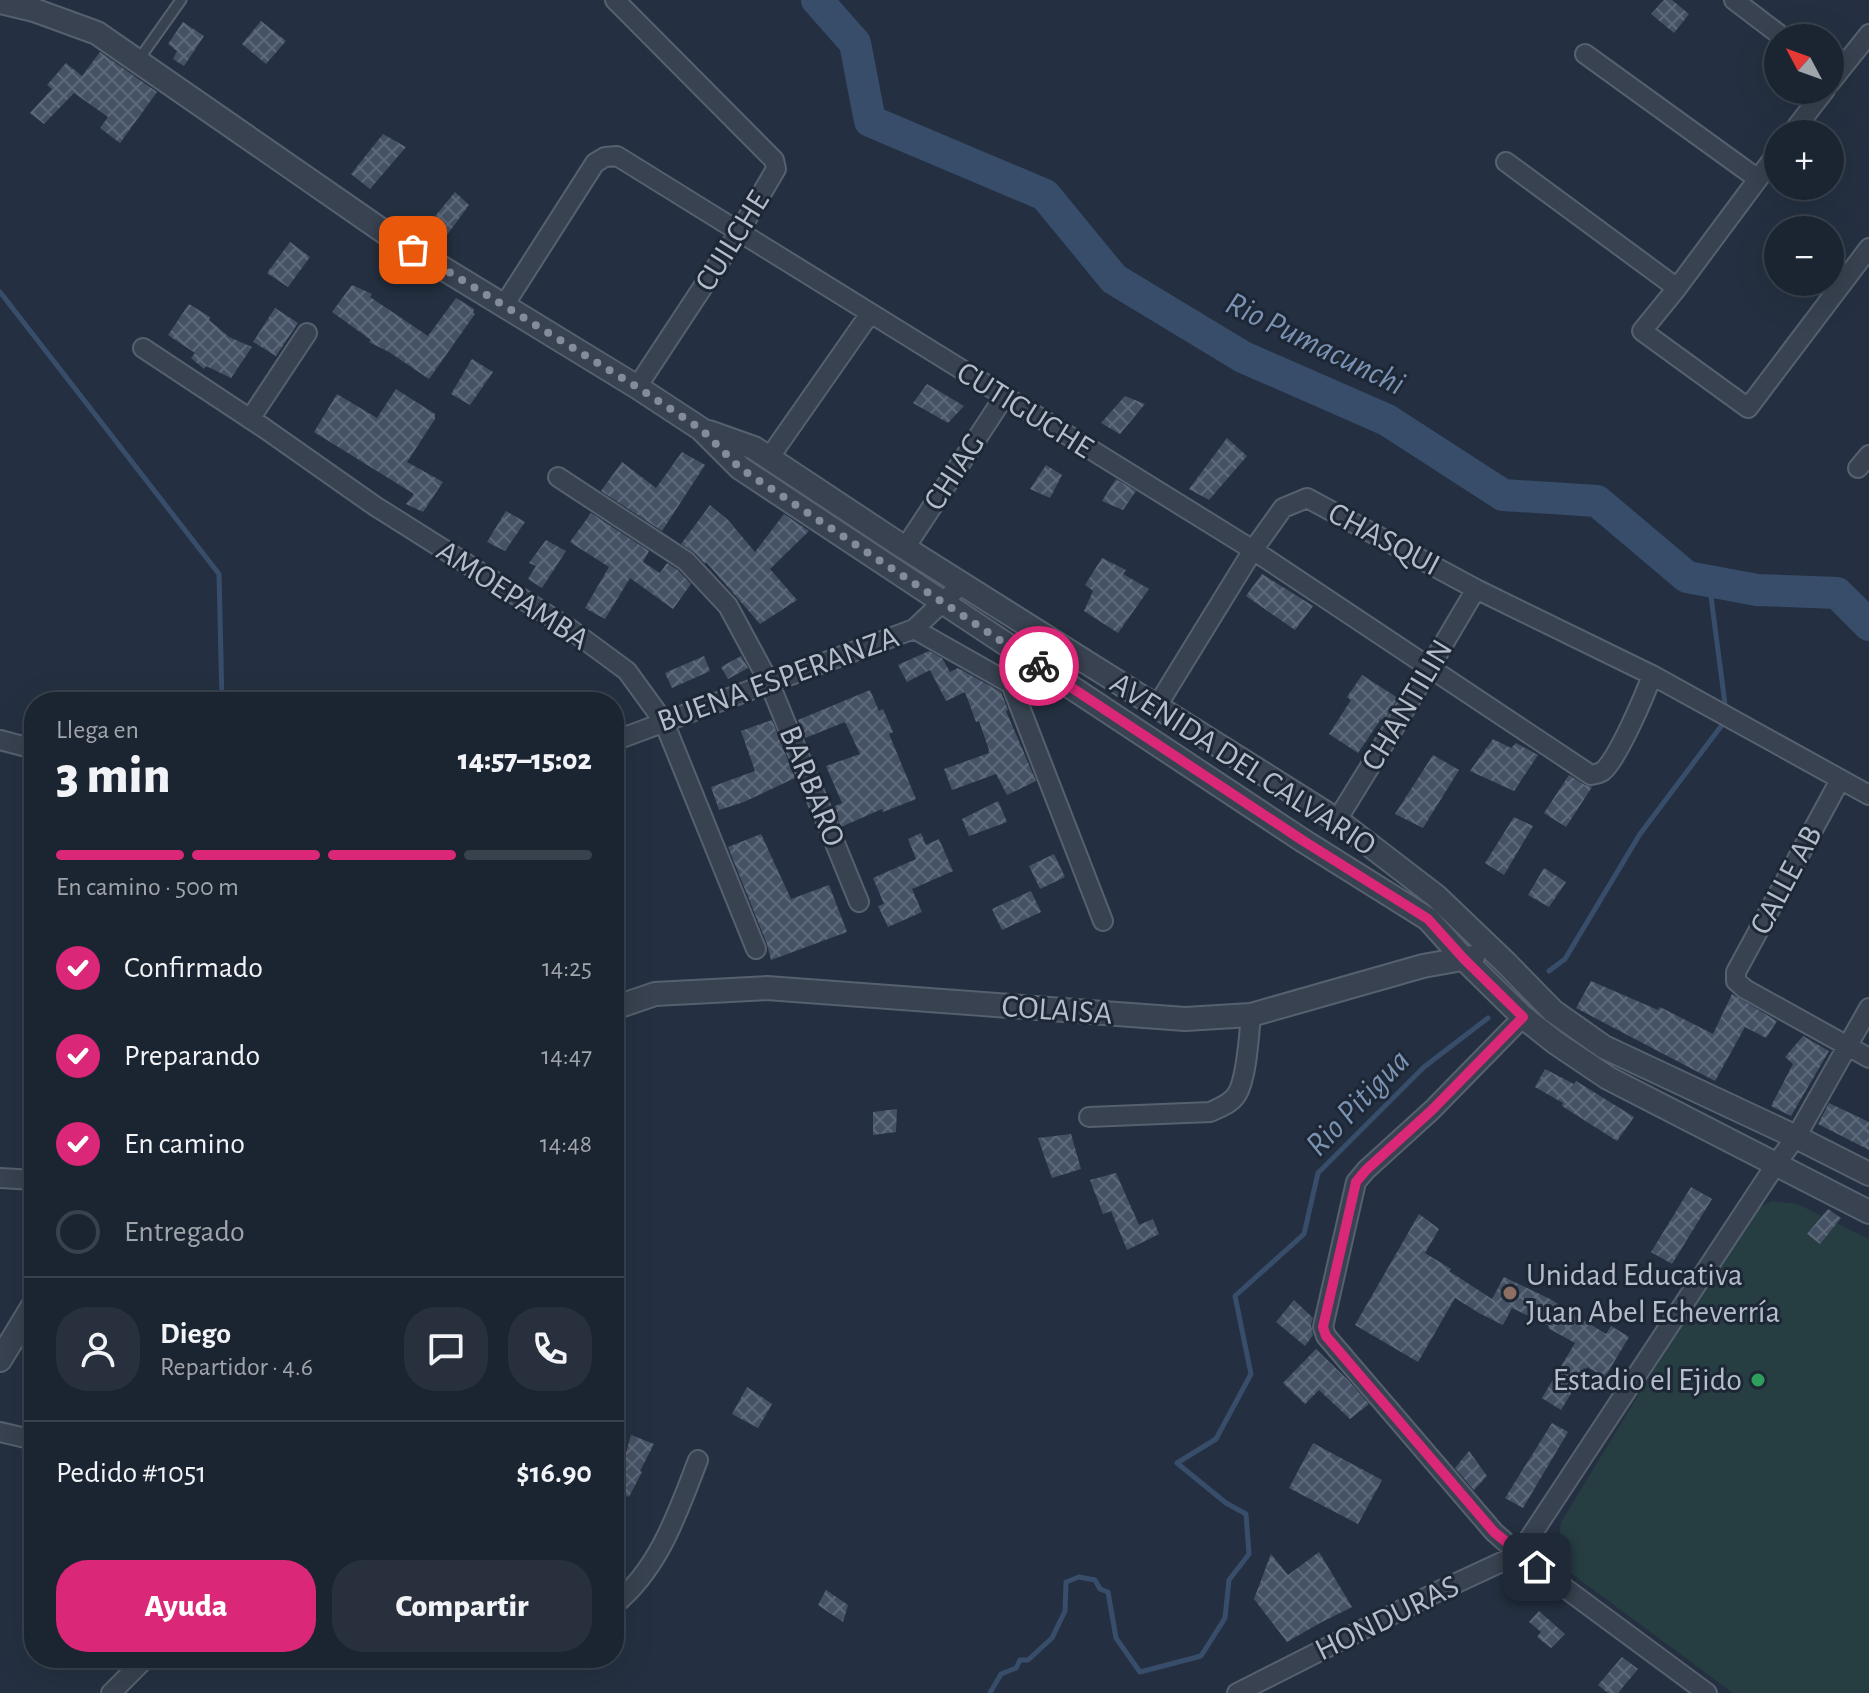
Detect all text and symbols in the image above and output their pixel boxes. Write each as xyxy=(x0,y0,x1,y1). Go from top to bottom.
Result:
north arrow xyxy=(1764,24,1844,104)
map controls xyxy=(1764,24,1844,296)
button: + xyxy=(1764,120,1844,200)
street label: CUILCHE xyxy=(689,185,775,297)
pin xyxy=(379,216,447,284)
button: − xyxy=(1764,216,1844,296)
icon: bag xyxy=(391,228,435,272)
water label: Rio Pumacunchi xyxy=(1220,286,1410,402)
street label: CUTIGUCHE xyxy=(951,356,1099,464)
street label: CHIAG xyxy=(918,428,990,516)
street label: CHASQUI xyxy=(1323,496,1445,582)
street label: AMOEPAMBA xyxy=(431,534,595,656)
street label: BUENA ESPERANZA xyxy=(653,620,903,738)
courier xyxy=(999,626,1079,706)
street label: CHANTILIN xyxy=(1356,634,1458,776)
icon: bike xyxy=(1017,644,1061,688)
street label: AVENIDA DEL CALVARIO xyxy=(1105,666,1381,862)
text: Llega en xyxy=(56,717,139,743)
street label: BARBARO xyxy=(773,721,851,851)
text: 14:57–15:02 xyxy=(458,745,592,775)
text: 3 min xyxy=(56,750,170,802)
street label: CALLE AB xyxy=(1744,820,1828,940)
text: En camino · 500 m xyxy=(56,874,239,900)
icon: check xyxy=(56,946,100,990)
text: Confirmado xyxy=(124,953,263,983)
text: 14:25 xyxy=(542,955,592,981)
street label: COLAISA xyxy=(1001,990,1113,1030)
icon: check xyxy=(56,1034,100,1078)
text: Preparando xyxy=(124,1041,260,1071)
text: 14:47 xyxy=(541,1043,592,1069)
water label: Rio Pitigua xyxy=(1299,1043,1417,1163)
icon: check xyxy=(56,1122,100,1166)
text: En camino xyxy=(124,1129,245,1159)
text: 14:48 xyxy=(540,1131,592,1157)
text: Entregado xyxy=(124,1217,245,1247)
place label: Unidad Educativa Juan Abel Echeverría xyxy=(1526,1259,1780,1328)
marker: Unidad Educativa Juan Abel Echeverría xyxy=(1501,1284,1519,1302)
button: person xyxy=(56,1307,140,1391)
button: chat xyxy=(404,1307,488,1391)
button: phone xyxy=(508,1307,592,1391)
text: Diego xyxy=(160,1319,231,1349)
text: Repartidor · 4.6 xyxy=(160,1354,313,1380)
place label: Estadio el Ejido xyxy=(1553,1364,1742,1396)
marker: Estadio el Ejido xyxy=(1749,1371,1767,1389)
text: Pedido #1051 xyxy=(56,1458,207,1488)
text: $16.90 xyxy=(516,1458,592,1488)
pin xyxy=(1503,1533,1571,1601)
icon: home xyxy=(1515,1545,1559,1589)
button: Ayuda xyxy=(56,1560,316,1652)
button: Compartir xyxy=(332,1560,592,1652)
street label: HONDURAS xyxy=(1310,1570,1464,1666)

